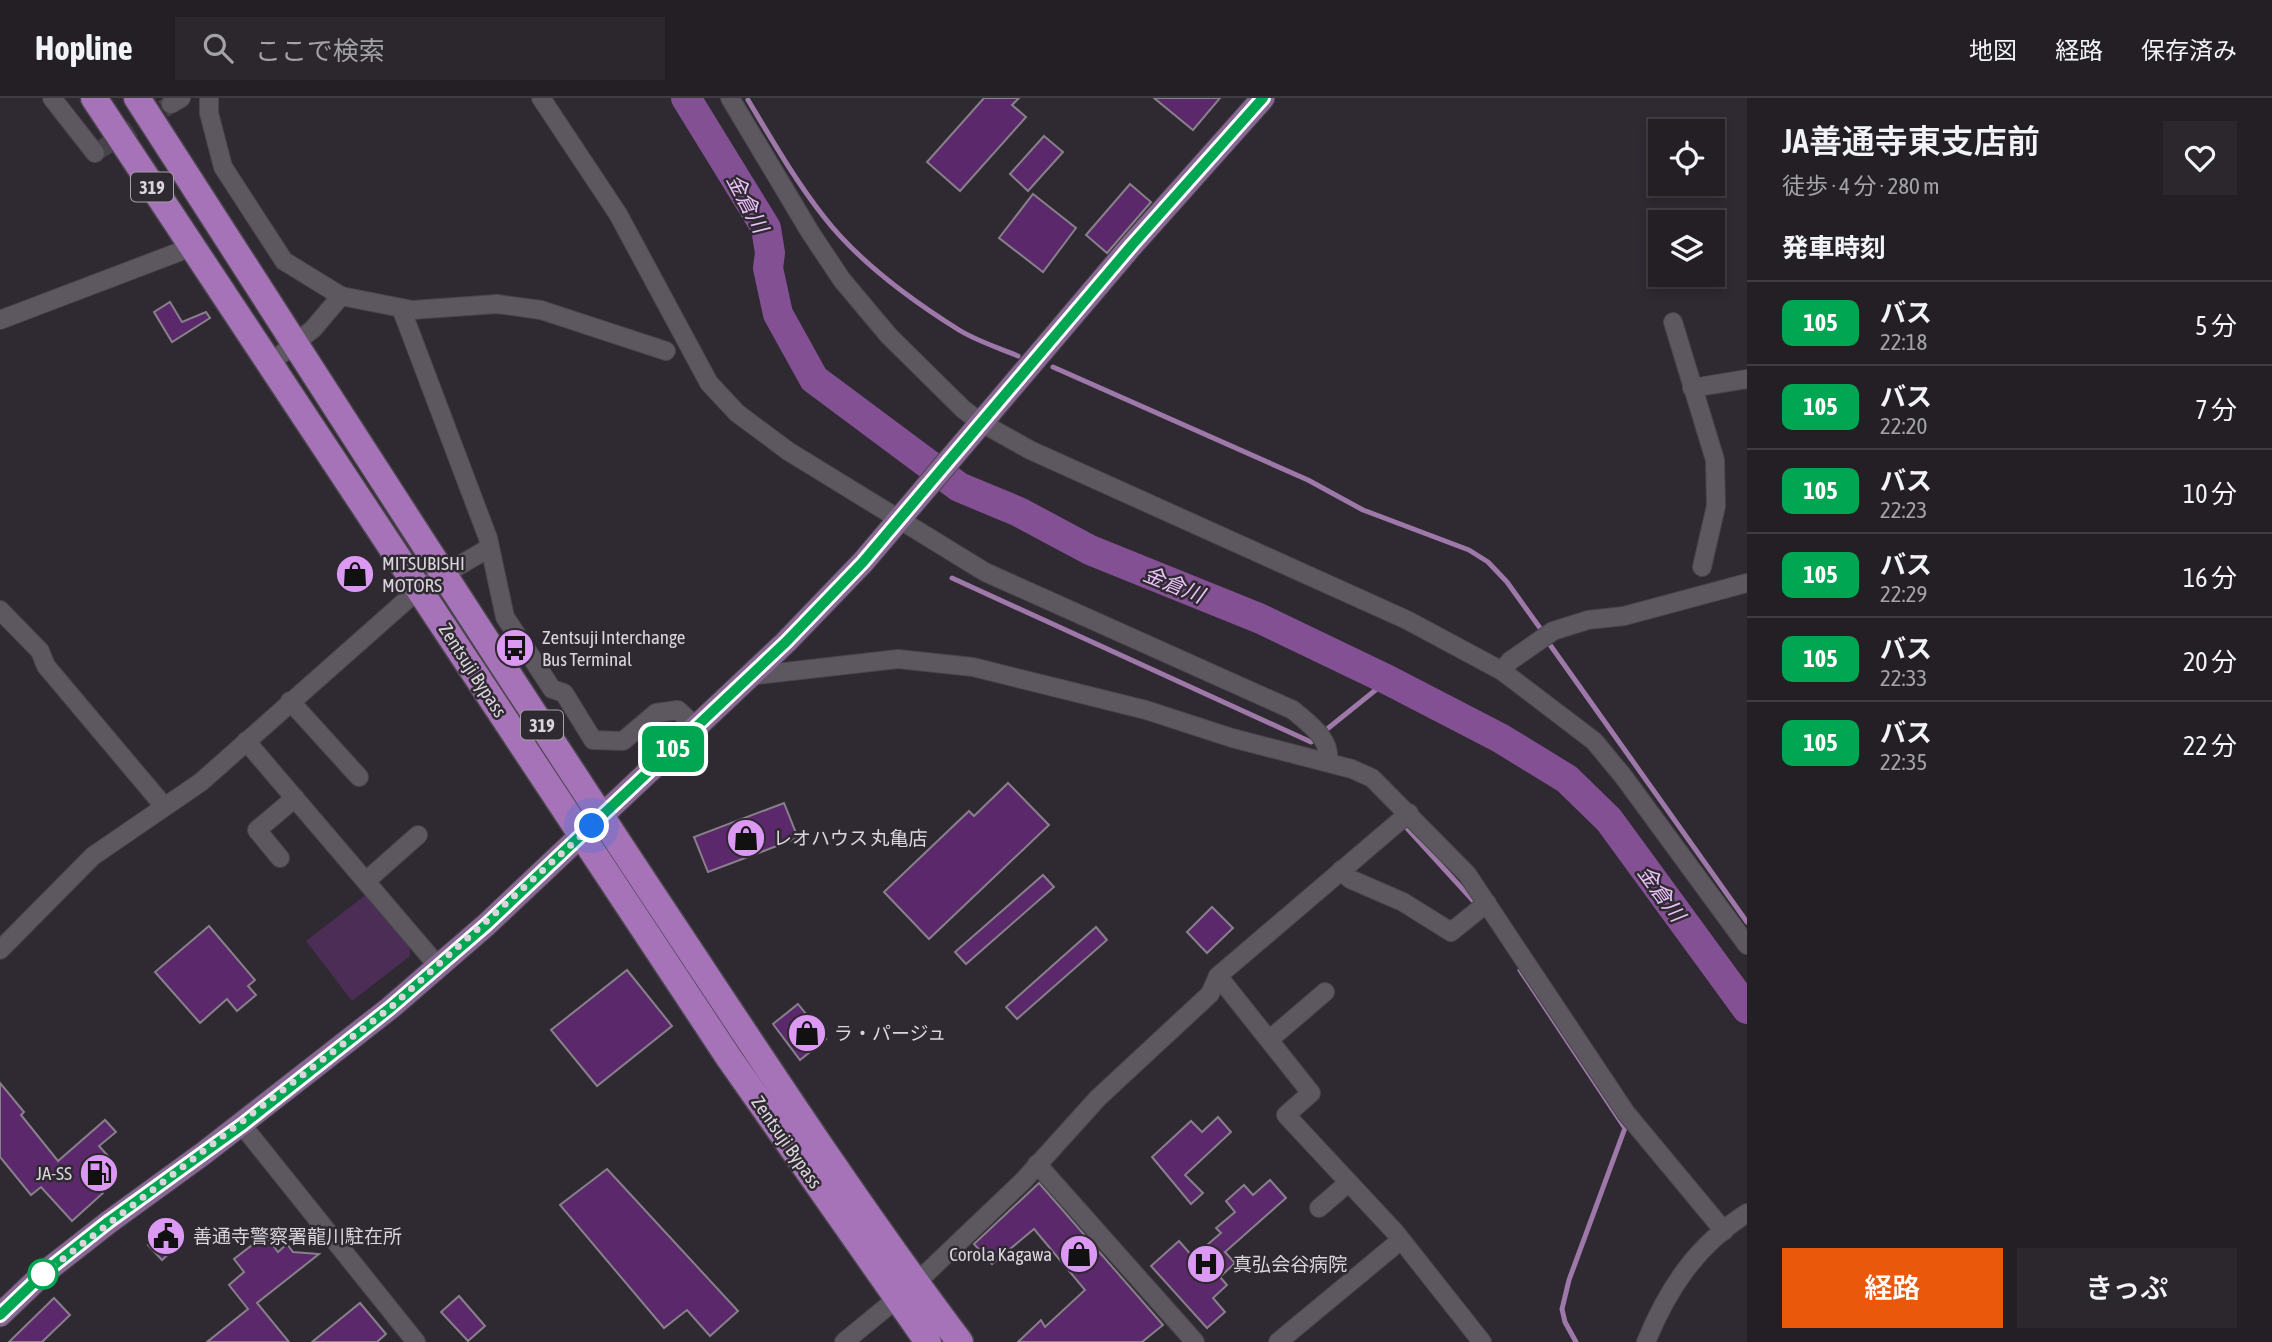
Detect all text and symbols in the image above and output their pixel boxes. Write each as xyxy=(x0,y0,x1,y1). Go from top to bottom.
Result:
search box xyxy=(175,17,665,80)
text: Hopline xyxy=(35,29,133,67)
icon: search xyxy=(199,29,237,67)
text: ここで検索 xyxy=(255,36,385,66)
text: 地図 xyxy=(1969,37,2017,64)
text: 経路 xyxy=(2055,37,2103,64)
text: 保存済み xyxy=(2141,37,2237,64)
map controls xyxy=(1648,119,1725,287)
button: locate xyxy=(1648,119,1725,196)
button: heart xyxy=(2163,121,2237,195)
text: JA善通寺東支店前 xyxy=(1782,122,2040,160)
water label: 金倉川 xyxy=(723,170,774,238)
road number: 319 xyxy=(131,172,173,202)
text: 徒歩 · 4 分 · 280 m xyxy=(1782,173,1940,199)
button: layers xyxy=(1648,210,1725,287)
text: 発車時刻 xyxy=(1782,233,1886,263)
text: バス xyxy=(1880,298,1932,328)
text: 105 xyxy=(1804,309,1837,336)
text: 5 分 xyxy=(2195,311,2237,341)
text: 22:18 xyxy=(1880,329,1927,355)
text: バス xyxy=(1880,382,1932,412)
text: 105 xyxy=(1804,393,1837,420)
text: 7 分 xyxy=(2195,395,2237,425)
text: 22:20 xyxy=(1880,413,1927,439)
text: バス xyxy=(1880,466,1932,496)
text: 105 xyxy=(1804,477,1837,504)
text: 10 分 xyxy=(2183,479,2237,509)
text: 22:23 xyxy=(1880,497,1927,523)
text: バス xyxy=(1880,550,1932,580)
place label: MITSUBISHI MOTORS xyxy=(382,552,465,596)
shop icon: MITSUBISHI MOTORS xyxy=(334,553,376,595)
water label: 金倉川 xyxy=(1140,561,1210,608)
text: 105 xyxy=(1804,561,1837,588)
text: 16 分 xyxy=(2183,563,2237,593)
text: 22:29 xyxy=(1880,581,1927,607)
street label: Zentsuji Bypass xyxy=(435,619,512,721)
place label: Zentsuji Interchange Bus Terminal xyxy=(542,626,685,670)
bus stop icon: Zentsuji Interchange Bus Terminal xyxy=(494,627,536,669)
text: バス xyxy=(1880,634,1932,664)
text: 105 xyxy=(1804,645,1837,672)
text: 20 分 xyxy=(2183,647,2237,677)
text: 22:33 xyxy=(1880,665,1927,691)
road number: 319 xyxy=(521,710,563,740)
text: バス xyxy=(1880,718,1932,748)
line badge: 105 xyxy=(633,726,713,772)
text: 105 xyxy=(1804,729,1837,756)
text: 22 分 xyxy=(2183,731,2237,761)
text: 105 xyxy=(656,735,690,762)
text: 22:35 xyxy=(1880,749,1927,775)
your location xyxy=(574,808,609,843)
shop icon: レオハウス 丸亀店 xyxy=(725,817,767,859)
place label: レオハウス 丸亀店 xyxy=(773,827,928,849)
water label: 金倉川 xyxy=(1634,860,1691,927)
shop icon: ラ・パージュ xyxy=(786,1012,828,1054)
place label: ラ・パージュ xyxy=(834,1022,946,1044)
street label: Zentsuji Bypass xyxy=(747,1092,827,1192)
fuel station icon: JA-SS xyxy=(78,1152,120,1194)
place label: JA-SS xyxy=(36,1162,72,1184)
public building icon: 善通寺警察署龍川駐在所 xyxy=(145,1215,187,1257)
place label: 善通寺警察署龍川駐在所 xyxy=(193,1225,402,1247)
shop icon: Corola Kagawa xyxy=(1058,1233,1100,1275)
place label: Corola Kagawa xyxy=(949,1243,1052,1265)
hospital icon: 真弘会谷病院 xyxy=(1185,1243,1227,1285)
button: 経路 xyxy=(1782,1248,2003,1328)
button: きっぷ xyxy=(2017,1248,2237,1328)
place label: 真弘会谷病院 xyxy=(1233,1253,1347,1275)
unlabelled marker xyxy=(28,1259,58,1289)

